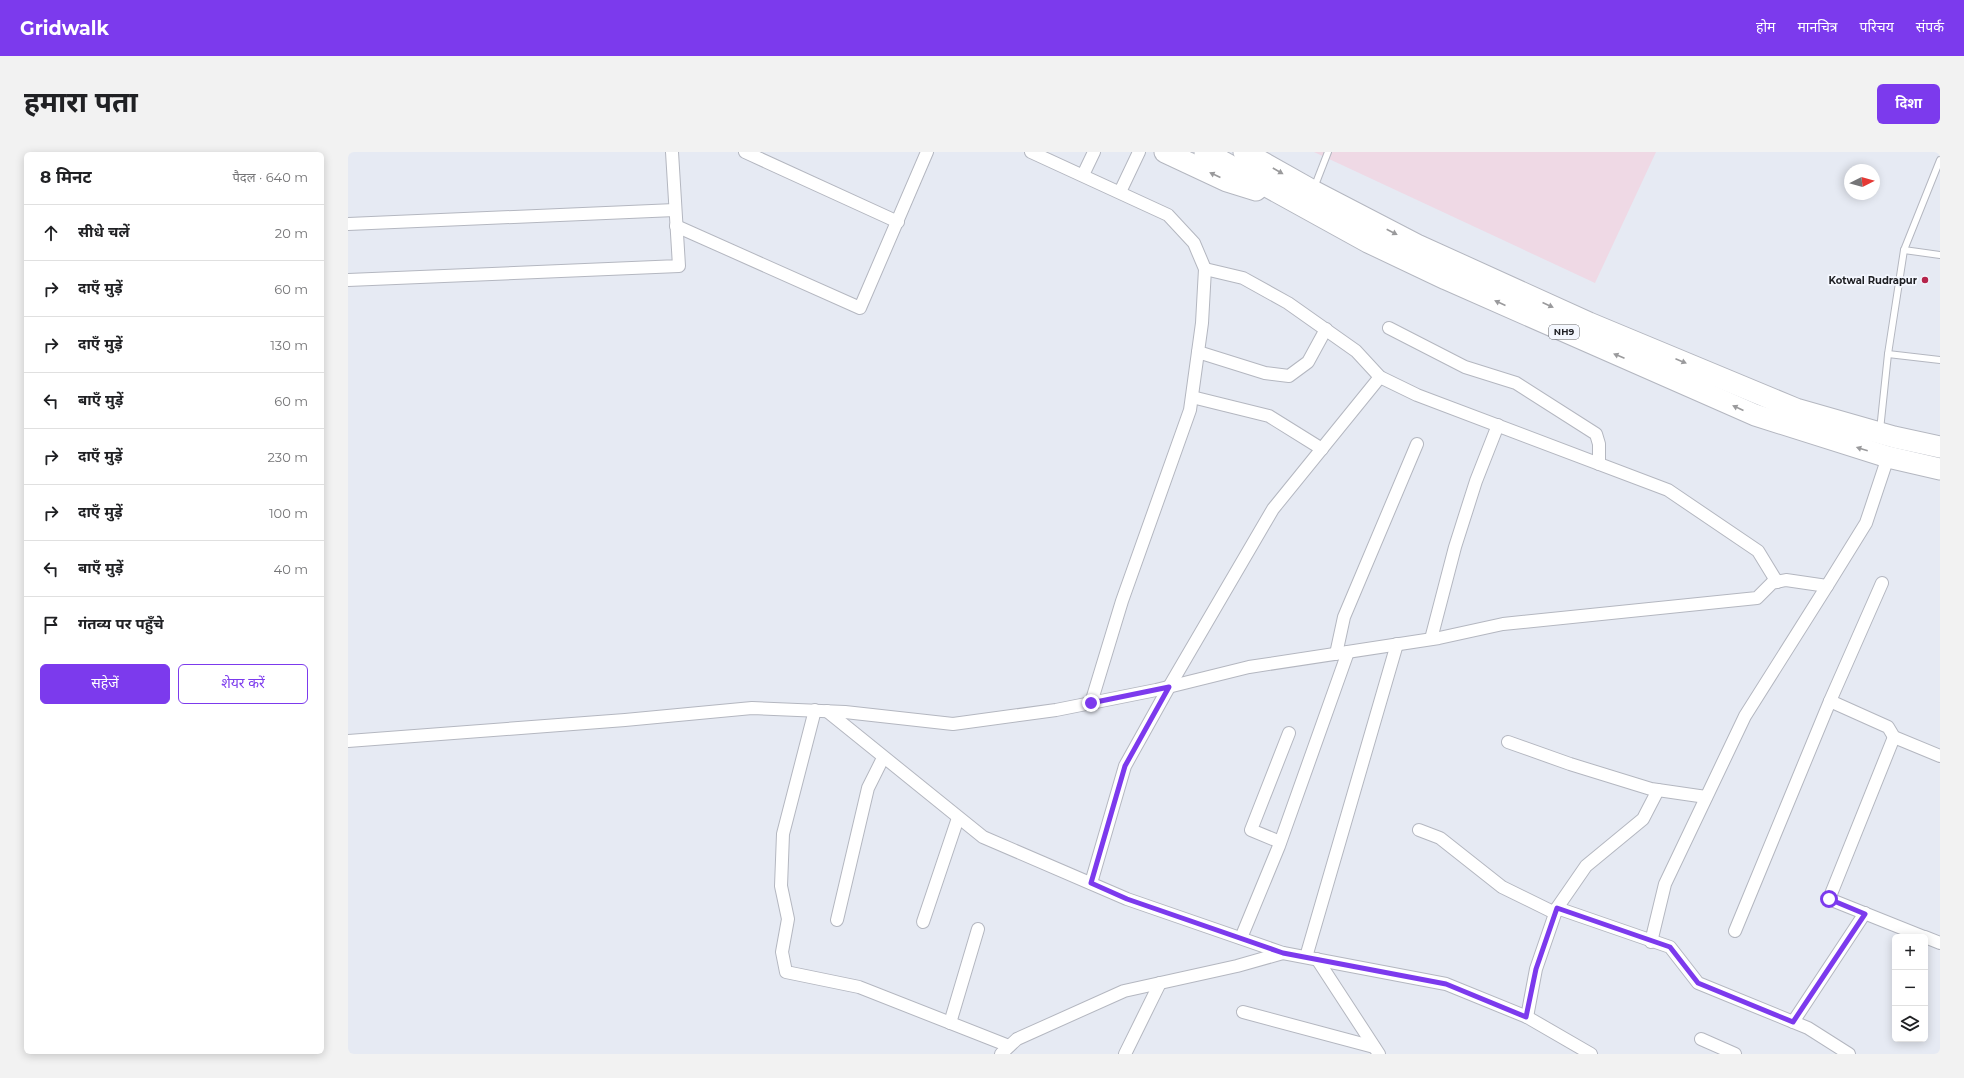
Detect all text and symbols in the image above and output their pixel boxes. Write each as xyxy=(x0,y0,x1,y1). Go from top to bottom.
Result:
text: Gridwalk xyxy=(20,17,109,40)
text: होम xyxy=(1756,18,1775,36)
text: मानचित्र xyxy=(1797,18,1838,36)
text: परिचय xyxy=(1860,18,1894,36)
text: संपर्क xyxy=(1916,18,1944,36)
button: दिशा xyxy=(1877,84,1940,124)
text: हमारा पता xyxy=(24,85,138,119)
north arrow xyxy=(1844,164,1880,200)
text: 8 मिनट xyxy=(40,167,92,187)
one-way arrow xyxy=(1272,168,1283,175)
text: पैदल · 640 m xyxy=(232,169,308,185)
one-way arrow xyxy=(1209,172,1221,178)
icon: ahead xyxy=(40,222,62,244)
text: सीधे चलें xyxy=(78,222,130,241)
text: 20 m xyxy=(275,225,308,241)
one-way arrow xyxy=(1386,229,1398,236)
place label: Kotwal Rudrapur xyxy=(1829,274,1918,287)
marker: Kotwal Rudrapur xyxy=(1920,275,1930,285)
icon: right xyxy=(40,278,62,300)
text: दाएँ मुड़ें xyxy=(78,278,123,297)
text: 60 m xyxy=(274,281,308,297)
one-way arrow xyxy=(1494,300,1506,306)
one-way arrow xyxy=(1543,302,1554,308)
road number: NH9 xyxy=(1549,325,1579,339)
icon: right xyxy=(40,334,62,356)
text: दाएँ मुड़ें xyxy=(78,334,123,353)
text: 130 m xyxy=(270,337,308,353)
one-way arrow xyxy=(1614,353,1625,359)
one-way arrow xyxy=(1675,358,1686,364)
icon: left xyxy=(40,390,62,412)
text: बाएँ मुड़ें xyxy=(78,390,123,409)
text: 60 m xyxy=(274,393,308,409)
one-way arrow xyxy=(1733,405,1744,411)
icon: right xyxy=(40,446,62,468)
text: दाएँ मुड़ें xyxy=(78,446,123,465)
one-way arrow xyxy=(1855,446,1867,452)
text: 230 m xyxy=(267,449,308,465)
icon: right xyxy=(40,502,62,524)
text: दाएँ मुड़ें xyxy=(78,502,123,521)
text: 100 m xyxy=(269,505,308,521)
icon: left xyxy=(40,558,62,580)
text: बाएँ मुड़ें xyxy=(78,558,123,577)
text: 40 m xyxy=(274,561,308,577)
icon: arrive xyxy=(40,614,62,636)
text: गंतव्य पर पहुँचे xyxy=(78,614,164,633)
button: सहेजें xyxy=(40,664,170,704)
button: शेयर करें xyxy=(178,664,308,704)
route end xyxy=(1082,694,1100,712)
route start xyxy=(1820,890,1838,908)
map controls xyxy=(1892,934,1928,1042)
button: + xyxy=(1892,934,1928,970)
button: − xyxy=(1892,970,1928,1006)
button: layers xyxy=(1892,1006,1928,1042)

